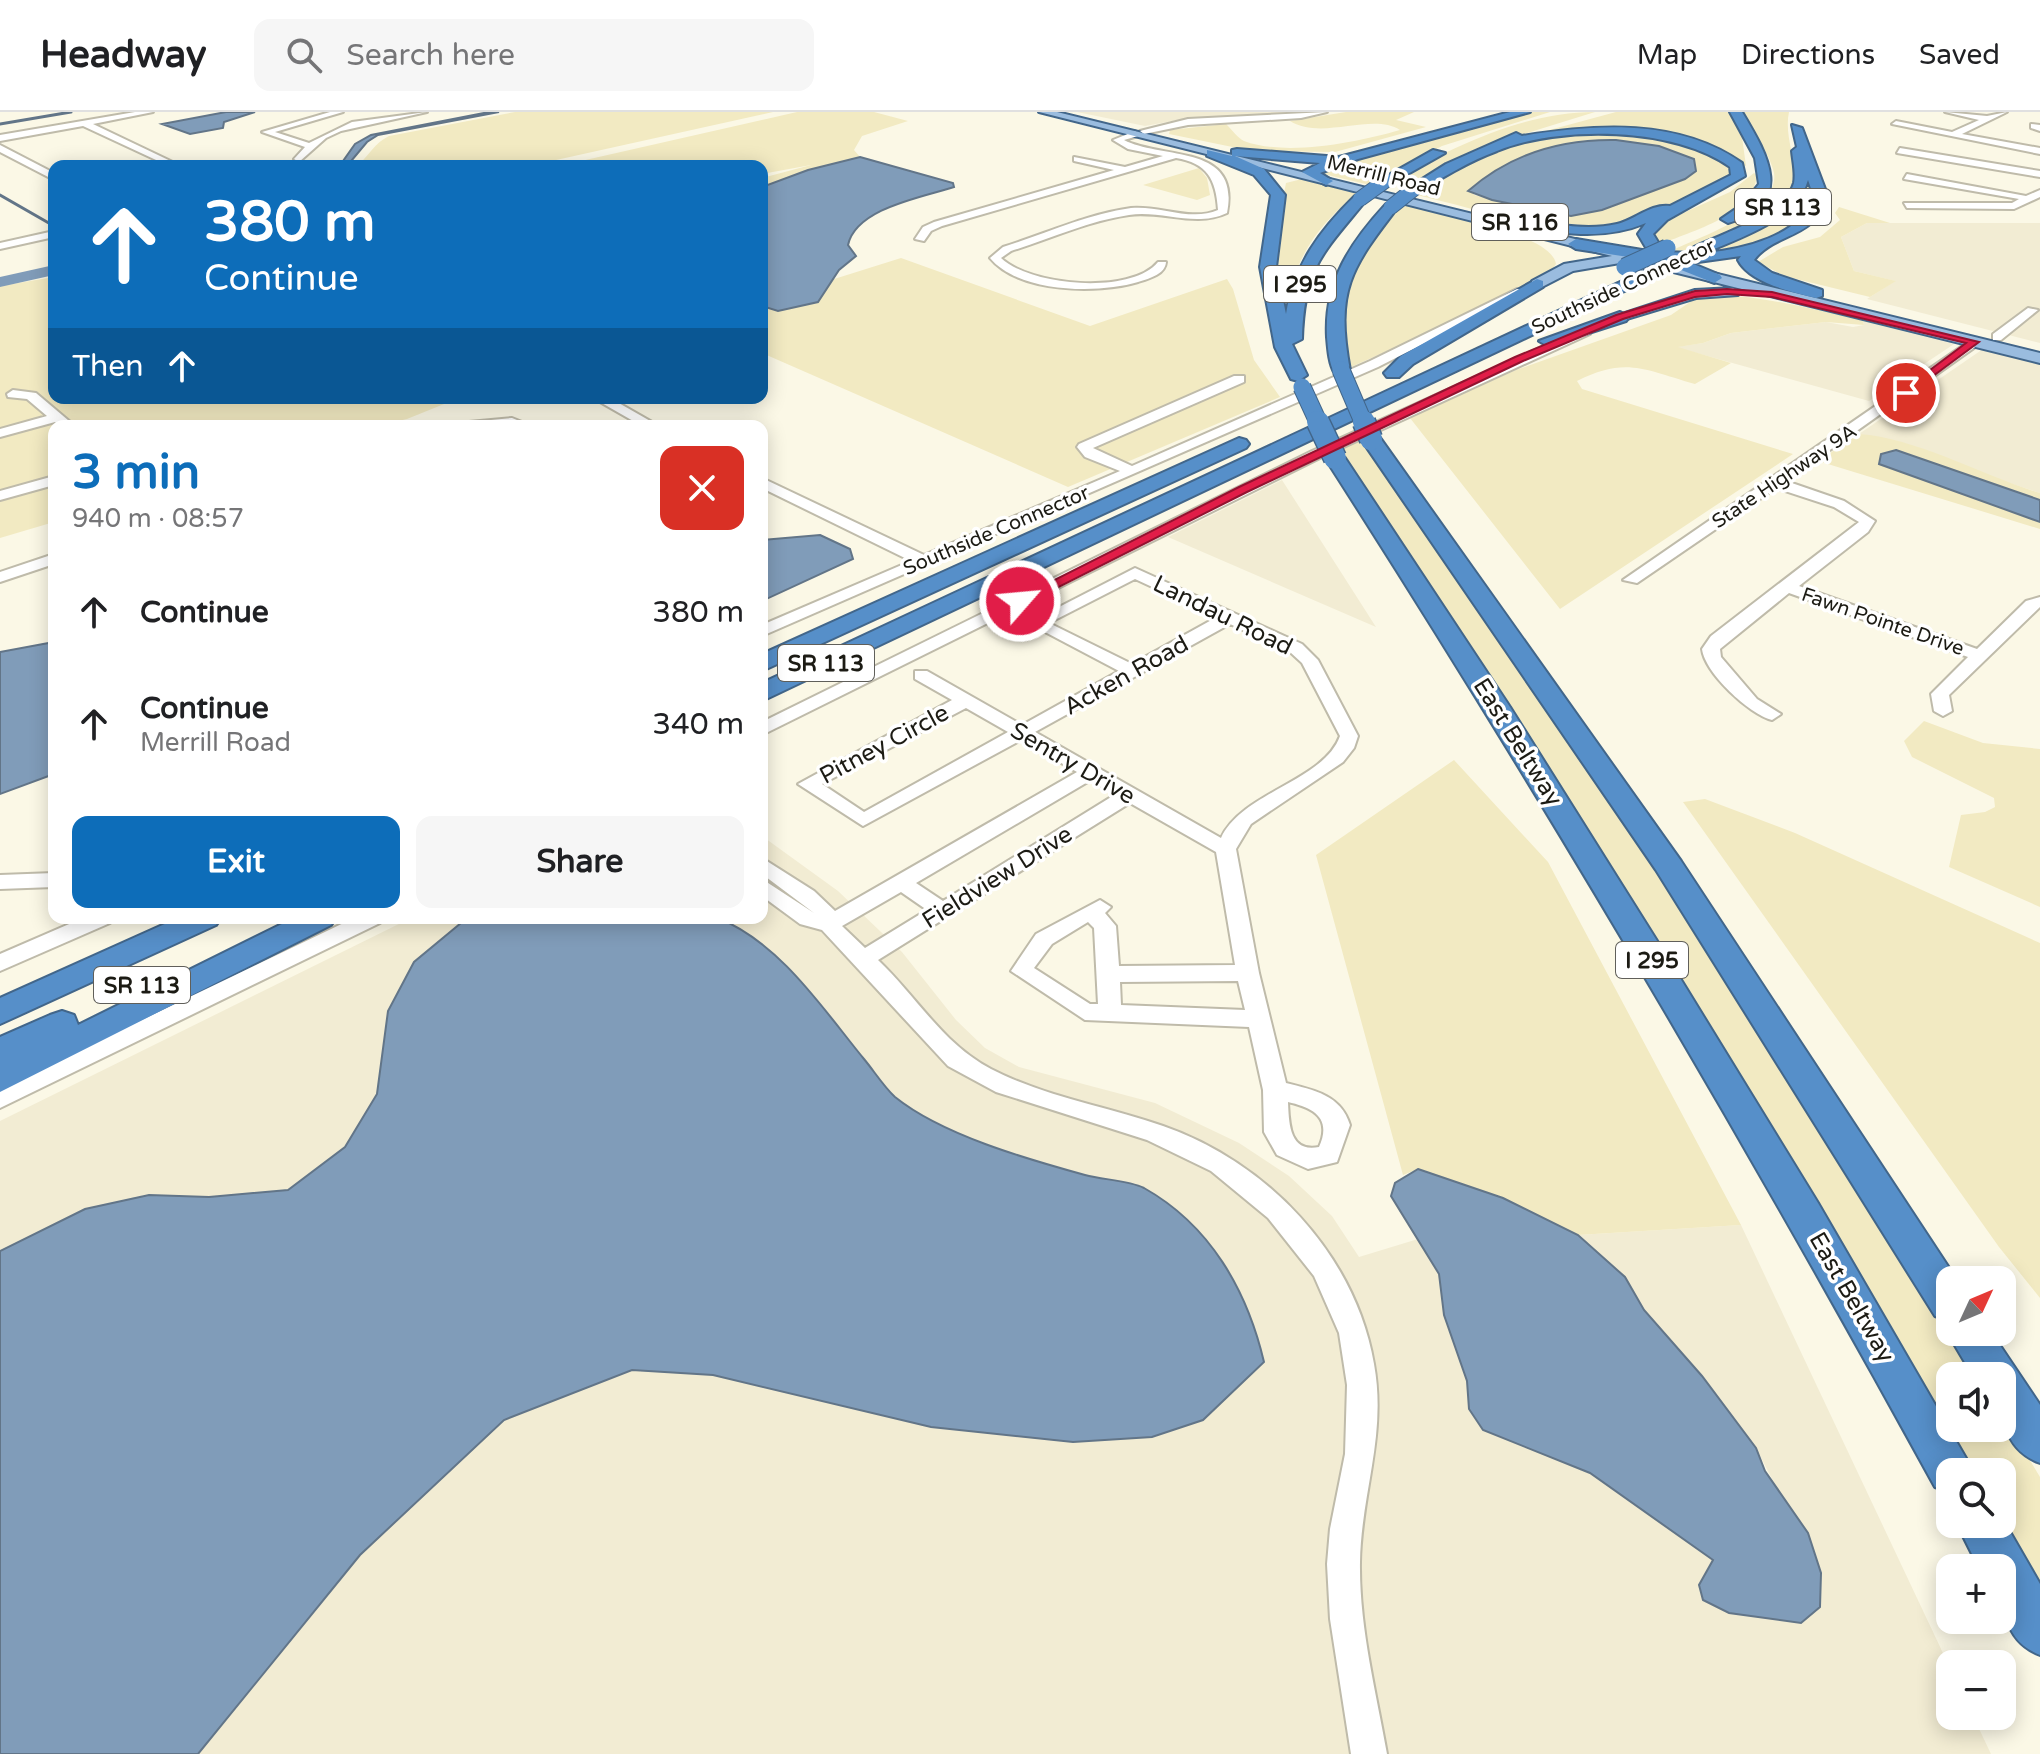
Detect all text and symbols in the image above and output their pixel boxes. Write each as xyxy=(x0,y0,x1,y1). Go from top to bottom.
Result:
search box xyxy=(254,19,814,91)
text: Headway xyxy=(40,32,206,78)
icon: search xyxy=(282,33,326,77)
text: Search here xyxy=(346,37,515,74)
text: Map xyxy=(1637,38,1697,72)
text: Directions xyxy=(1741,38,1875,72)
text: Saved xyxy=(1919,38,2000,72)
street label: Merrill Road xyxy=(1325,150,1443,202)
text: 380 m xyxy=(204,189,375,256)
road number: SR 113 xyxy=(1735,189,1831,225)
icon: ahead xyxy=(72,192,176,296)
road number: SR 116 xyxy=(1472,204,1568,240)
street label: Southside Connector xyxy=(1528,234,1719,340)
text: Continue xyxy=(204,257,359,300)
road number: I 295 xyxy=(1264,266,1336,302)
icon: ahead xyxy=(160,344,204,388)
text: Then xyxy=(72,348,144,385)
pin xyxy=(1872,359,1940,427)
icon: arrive xyxy=(1884,371,1928,415)
street label: State Highway 9A xyxy=(1708,420,1861,534)
text: 3 min xyxy=(72,444,200,502)
button: close xyxy=(660,446,744,530)
street label: Southside Connector xyxy=(900,481,1093,581)
text: 940 m · 08:57 xyxy=(72,503,244,534)
position arrow xyxy=(978,559,1062,643)
street label: Landau Road xyxy=(1148,569,1297,662)
street label: Fawn Pointe Drive xyxy=(1798,583,1967,661)
icon: ahead xyxy=(72,590,116,634)
text: Continue xyxy=(140,594,269,631)
text: 380 m xyxy=(652,594,744,631)
street label: Acken Road xyxy=(1059,629,1194,722)
road number: SR 113 xyxy=(778,645,874,681)
street label: East Beltway xyxy=(1467,673,1569,812)
text: Continue xyxy=(140,690,269,727)
street label: Pitney Circle xyxy=(815,698,954,791)
icon: ahead xyxy=(72,702,116,746)
text: 340 m xyxy=(652,706,744,743)
street label: Sentry Drive xyxy=(1005,716,1140,811)
text: Merrill Road xyxy=(140,727,291,758)
button: Exit xyxy=(72,816,400,908)
button: Share xyxy=(416,816,744,908)
street label: Fieldview Drive xyxy=(917,820,1078,935)
road number: I 295 xyxy=(1616,942,1688,978)
road number: SR 113 xyxy=(94,967,190,1003)
street label: East Beltway xyxy=(1803,1227,1901,1368)
north arrow xyxy=(1936,1266,2016,1346)
map controls xyxy=(1936,1266,2016,1730)
button: sound xyxy=(1936,1362,2016,1442)
button: search xyxy=(1936,1458,2016,1538)
button: + xyxy=(1936,1554,2016,1634)
button: − xyxy=(1936,1650,2016,1730)

